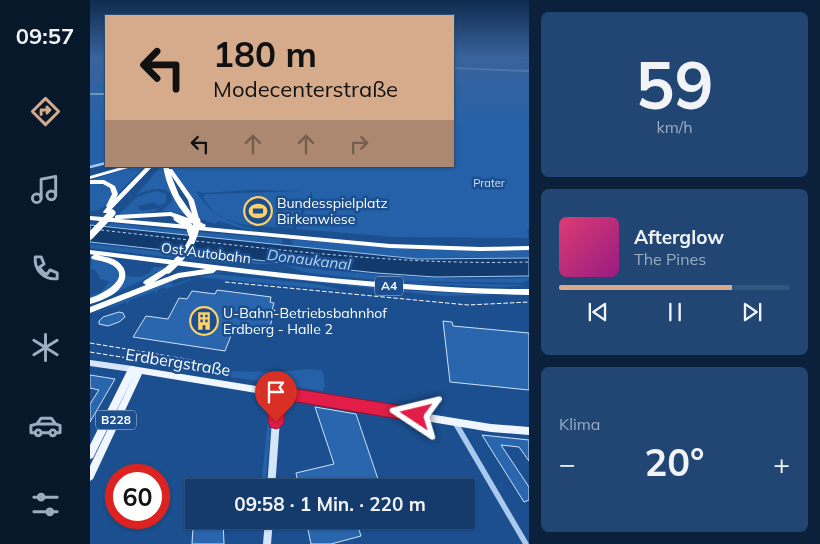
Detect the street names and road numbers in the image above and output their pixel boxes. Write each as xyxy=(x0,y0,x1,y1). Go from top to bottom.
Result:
street label: Ost Autobahn xyxy=(160,239,252,267)
road number: A4 xyxy=(375,276,403,296)
street label: Erdbergstraße xyxy=(124,344,232,380)
road number: B228 xyxy=(96,410,136,430)

